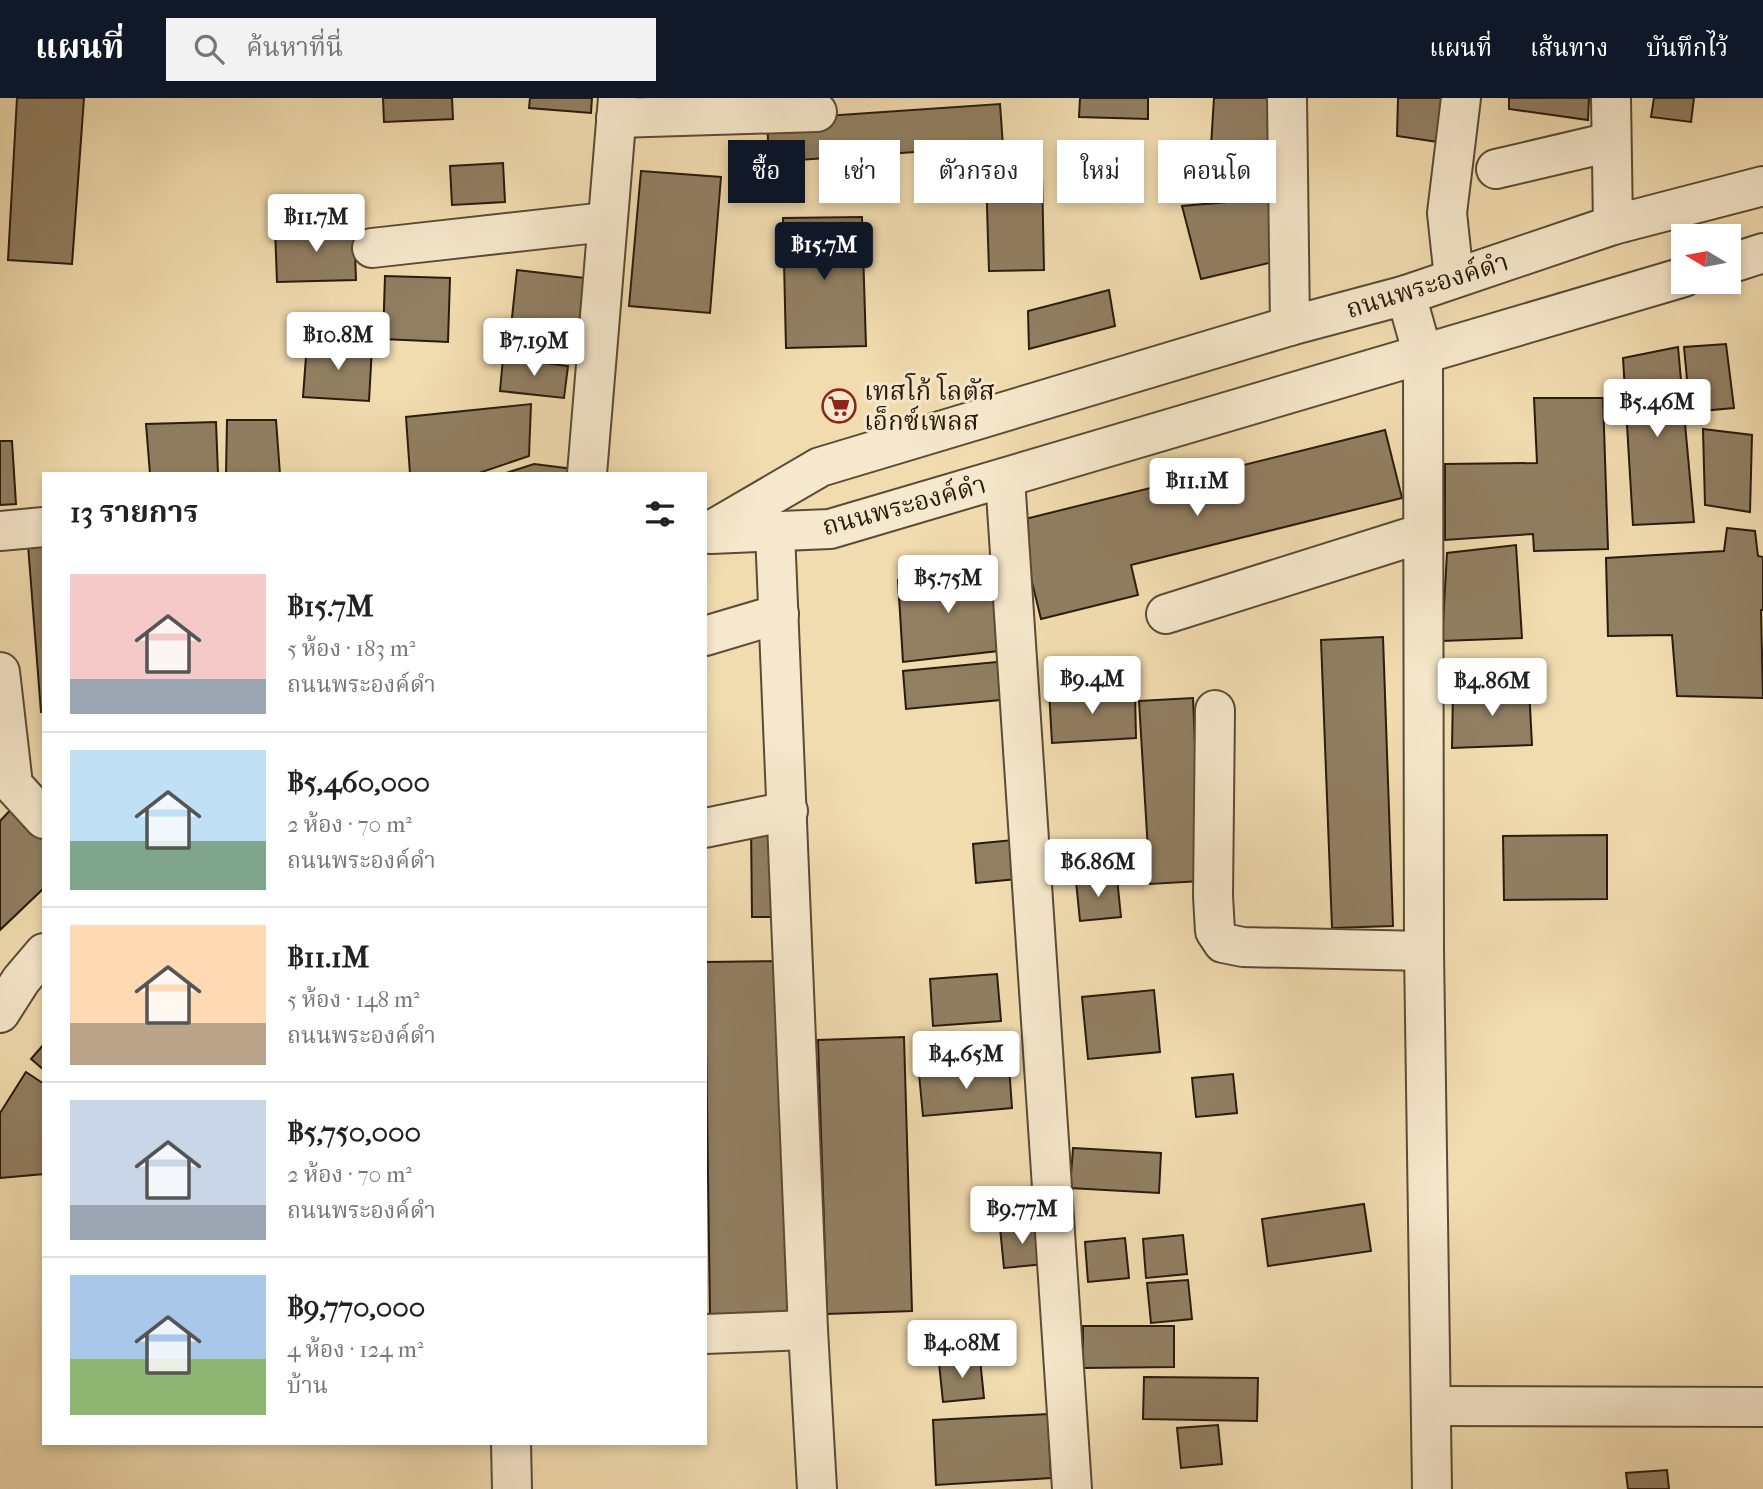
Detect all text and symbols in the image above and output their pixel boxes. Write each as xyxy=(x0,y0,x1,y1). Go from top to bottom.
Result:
search box xyxy=(166,18,656,81)
text: แผนที่ xyxy=(35,28,124,67)
icon: search xyxy=(190,30,228,68)
text: ค้นหาที่นี่ xyxy=(246,32,343,63)
text: แผนที่ xyxy=(1429,34,1492,62)
text: เส้นทาง xyxy=(1530,34,1608,62)
text: บันทึกไว้ xyxy=(1646,34,1728,62)
chip: ซื้อ xyxy=(728,140,805,203)
chip: เช่า xyxy=(819,140,900,203)
chip: ตัวกรอง xyxy=(914,140,1043,203)
chip: ใหม่ xyxy=(1057,140,1144,203)
chip: คอนโด xyxy=(1158,140,1276,203)
pin: ฿11.7M xyxy=(259,194,373,254)
text: ฿11.7M xyxy=(284,203,348,230)
pin: ฿15.7M xyxy=(767,222,881,282)
north arrow xyxy=(1671,224,1741,294)
map controls xyxy=(1671,224,1741,294)
text: ฿15.7M xyxy=(791,231,857,258)
street label: ถนนพระองค์ดำ xyxy=(1342,245,1512,325)
pin: ฿10.8M xyxy=(281,313,395,372)
pin: ฿7.19M xyxy=(477,318,591,378)
text: ฿10.8M xyxy=(303,321,373,348)
text: ฿7.19M xyxy=(499,327,569,354)
place label: เทสโก้ โลตัส เอ็กซ์เพลส xyxy=(864,373,995,437)
pin: ฿5.46M xyxy=(1600,380,1714,439)
supermarket icon: เทสโก้ โลตัส เอ็กซ์เพลส xyxy=(820,387,858,425)
text: ฿5.46M xyxy=(1620,388,1694,415)
pin: ฿11.1M xyxy=(1140,458,1254,518)
text: ฿11.1M xyxy=(1166,467,1228,494)
street label: ถนนพระองค์ดำ xyxy=(819,468,989,542)
text: 13 รายการ xyxy=(70,495,198,530)
icon: filters xyxy=(641,495,679,533)
pin: ฿5.75M xyxy=(891,556,1005,615)
text: ฿5.75M xyxy=(914,564,982,591)
text: ฿15.7M xyxy=(287,589,373,624)
icon: home xyxy=(126,602,210,686)
text: 5 ห้อง · 183 m² xyxy=(287,635,415,662)
pin: ฿9.4M xyxy=(1043,656,1141,716)
pin: ฿4.86M xyxy=(1435,658,1549,718)
text: ฿9.4M xyxy=(1060,665,1124,692)
text: ฿4.86M xyxy=(1454,667,1530,694)
text: ถนนพระองค์ดำ xyxy=(287,671,436,698)
text: ฿5,460,000 xyxy=(287,765,430,800)
icon: home xyxy=(126,778,210,862)
text: 2 ห้อง · 70 m² xyxy=(287,811,412,838)
pin: ฿6.86M xyxy=(1041,840,1155,899)
text: ถนนพระองค์ดำ xyxy=(287,847,436,874)
text: ฿6.86M xyxy=(1061,848,1135,875)
text: ฿11.1M xyxy=(287,940,369,975)
icon: home xyxy=(126,953,210,1037)
text: 5 ห้อง · 148 m² xyxy=(287,986,420,1013)
text: ถนนพระองค์ดำ xyxy=(287,1022,436,1049)
pin: ฿4.65M xyxy=(909,1032,1023,1091)
text: ฿4.65M xyxy=(929,1040,1003,1067)
text: ฿5,750,000 xyxy=(287,1115,421,1150)
icon: home xyxy=(126,1128,210,1212)
text: 2 ห้อง · 70 m² xyxy=(287,1161,412,1188)
pin: ฿9.77M xyxy=(965,1186,1079,1246)
text: ฿9.77M xyxy=(986,1195,1058,1222)
text: ถนนพระองค์ดำ xyxy=(287,1197,436,1224)
text: ฿9,770,000 xyxy=(287,1290,425,1325)
icon: home xyxy=(126,1303,210,1387)
pin: ฿4.08M xyxy=(905,1320,1019,1380)
text: ฿4.08M xyxy=(924,1329,1000,1356)
text: 4 ห้อง · 124 m² xyxy=(287,1336,423,1363)
text: บ้าน xyxy=(287,1372,328,1399)

